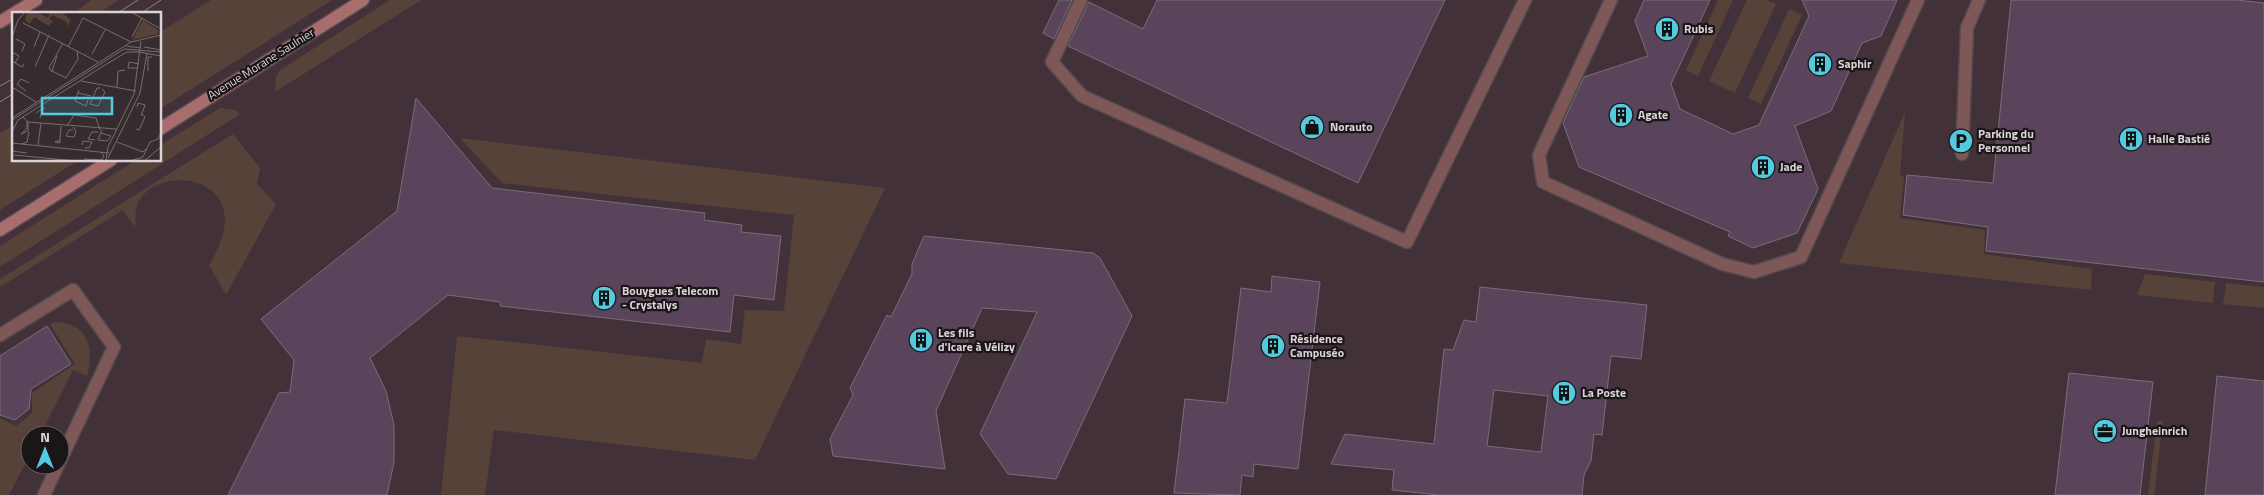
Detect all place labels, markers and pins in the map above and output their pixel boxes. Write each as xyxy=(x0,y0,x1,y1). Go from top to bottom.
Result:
building icon: Rubis xyxy=(1654,16,1680,42)
place label: Rubis xyxy=(1684,19,1714,38)
building icon: Saphir xyxy=(1807,51,1833,77)
place label: Saphir xyxy=(1838,54,1872,73)
building icon: Agate xyxy=(1608,102,1634,128)
place label: Agate xyxy=(1638,105,1668,124)
shop icon: Norauto xyxy=(1299,114,1325,140)
place label: Norauto xyxy=(1330,117,1373,136)
place label: Parking du Personnel xyxy=(1978,124,2034,157)
building icon: Halle Bastié xyxy=(2118,126,2144,152)
parking icon: Parking du Personnel xyxy=(1948,128,1974,154)
place label: Halle Bastié xyxy=(2148,129,2210,148)
building icon: Jade xyxy=(1750,154,1776,180)
place label: Jade xyxy=(1780,157,1802,176)
place label: Bouygues Telecom - Crystalys xyxy=(622,281,718,314)
building icon: Bouygues Telecom - Crystalys xyxy=(591,285,617,311)
place label: Les fils d'Icare à Vélizy xyxy=(938,323,1015,356)
building icon: Les fils d'Icare à Vélizy xyxy=(908,327,934,353)
place label: Résidence Campuséo xyxy=(1290,329,1344,362)
building icon: Résidence Campuséo xyxy=(1260,333,1286,359)
building icon: La Poste xyxy=(1551,380,1577,406)
place label: La Poste xyxy=(1582,383,1626,402)
office icon: Jungheinrich xyxy=(2092,418,2118,444)
place label: Jungheinrich xyxy=(2122,421,2187,440)

